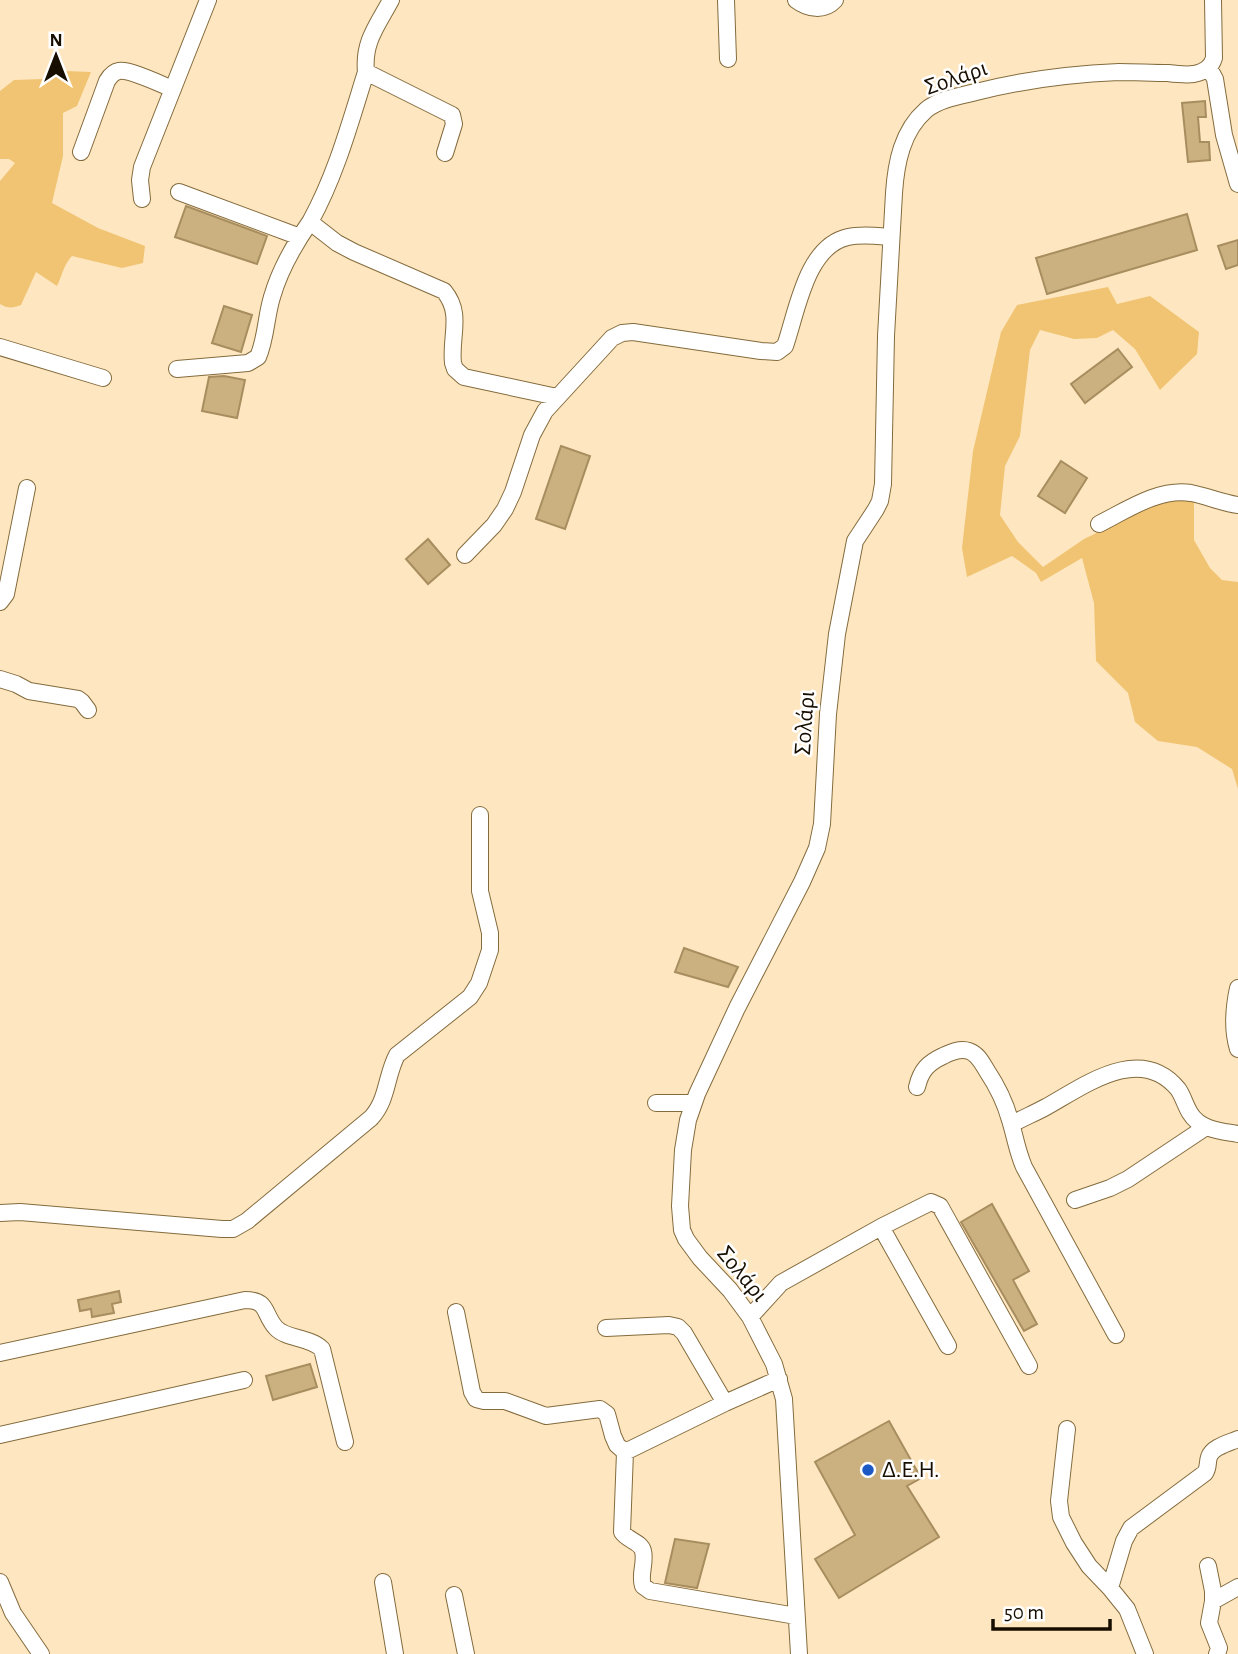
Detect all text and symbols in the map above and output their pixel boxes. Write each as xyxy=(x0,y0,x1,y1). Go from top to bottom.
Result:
north arrow xyxy=(21,21,91,91)
text: N xyxy=(49,31,63,50)
street label: Σολάρι xyxy=(922,56,990,100)
street label: Σολάρι xyxy=(791,690,819,756)
street label: Σολάρι xyxy=(712,1242,772,1306)
place label: Δ.Ε.Η. xyxy=(882,1458,940,1482)
marker: Δ.Ε.Η. xyxy=(860,1462,876,1478)
scale bar xyxy=(993,1588,1110,1632)
text: 50 m xyxy=(1004,1602,1044,1623)

